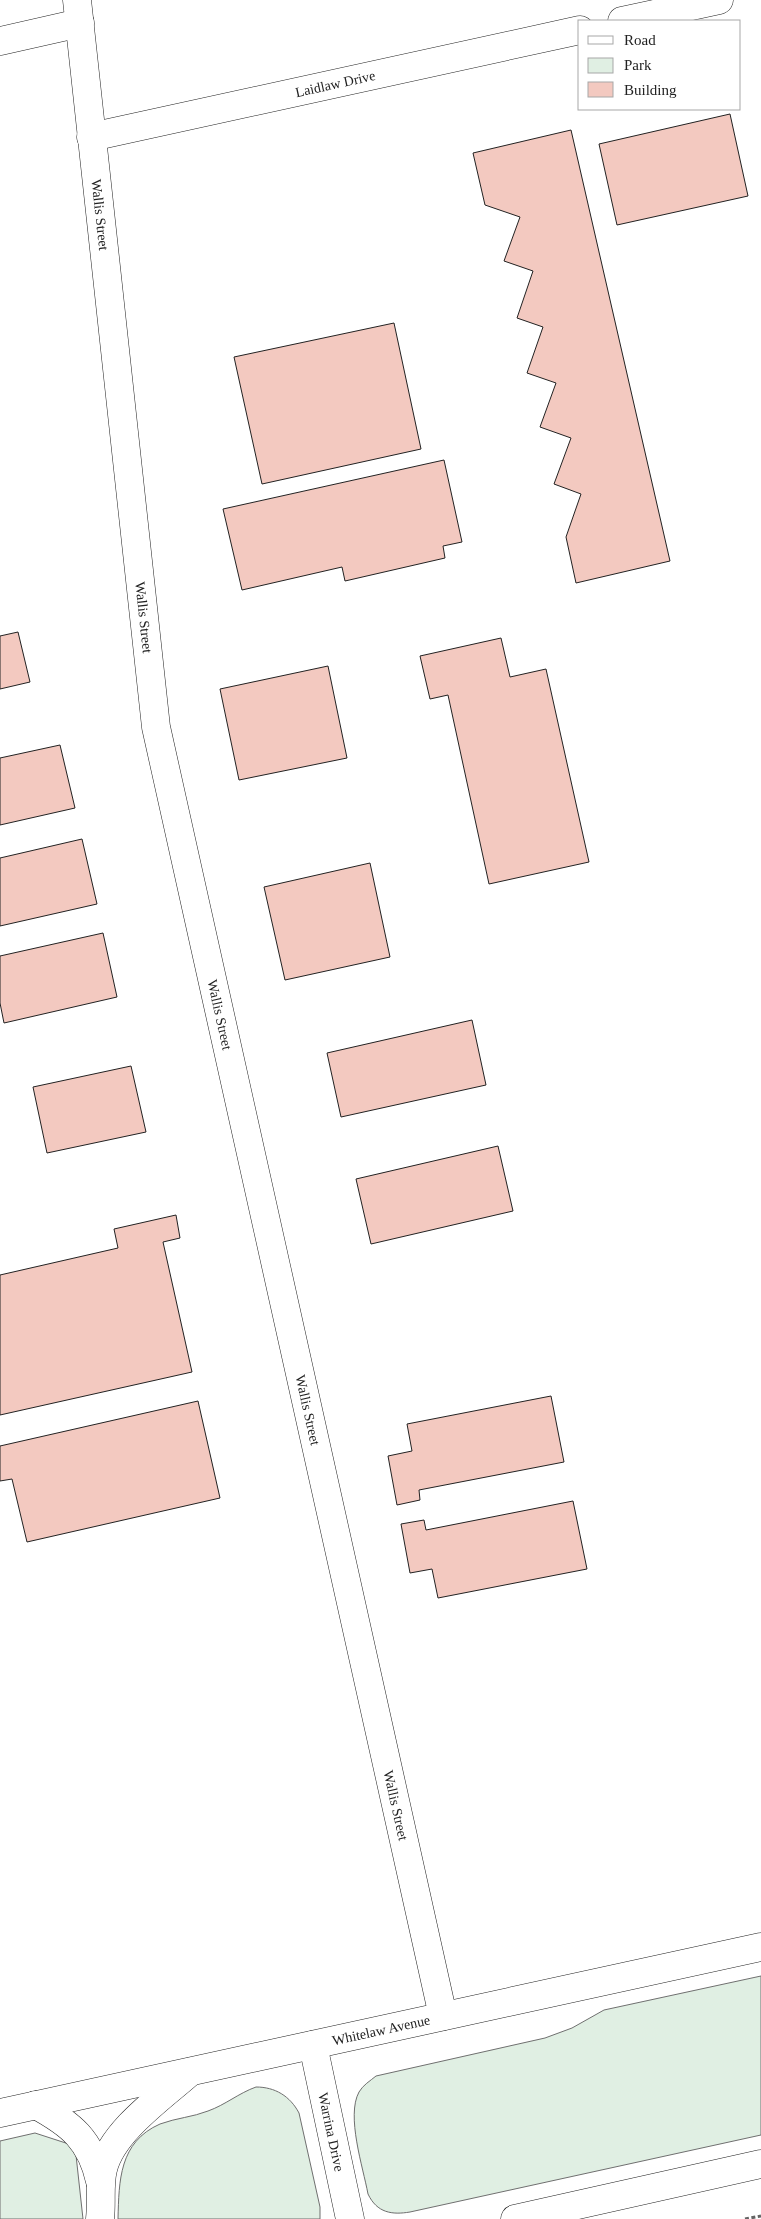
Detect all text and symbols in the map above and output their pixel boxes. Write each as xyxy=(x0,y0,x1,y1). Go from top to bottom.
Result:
legend xyxy=(578,20,741,110)
text: Road xyxy=(624,32,656,48)
text: Park xyxy=(624,57,652,73)
street label: Laidlaw Drive xyxy=(294,68,377,100)
text: Building xyxy=(624,82,677,98)
street label: Wallis Street xyxy=(89,178,111,251)
street label: Wallis Street xyxy=(132,581,155,654)
street label: Wallis Street xyxy=(204,978,235,1051)
street label: Wallis Street xyxy=(292,1374,323,1447)
street label: Wallis Street xyxy=(380,1769,411,1842)
street label: Whitelaw Avenue xyxy=(331,2012,431,2048)
street label: Warrina Drive xyxy=(315,2091,347,2173)

